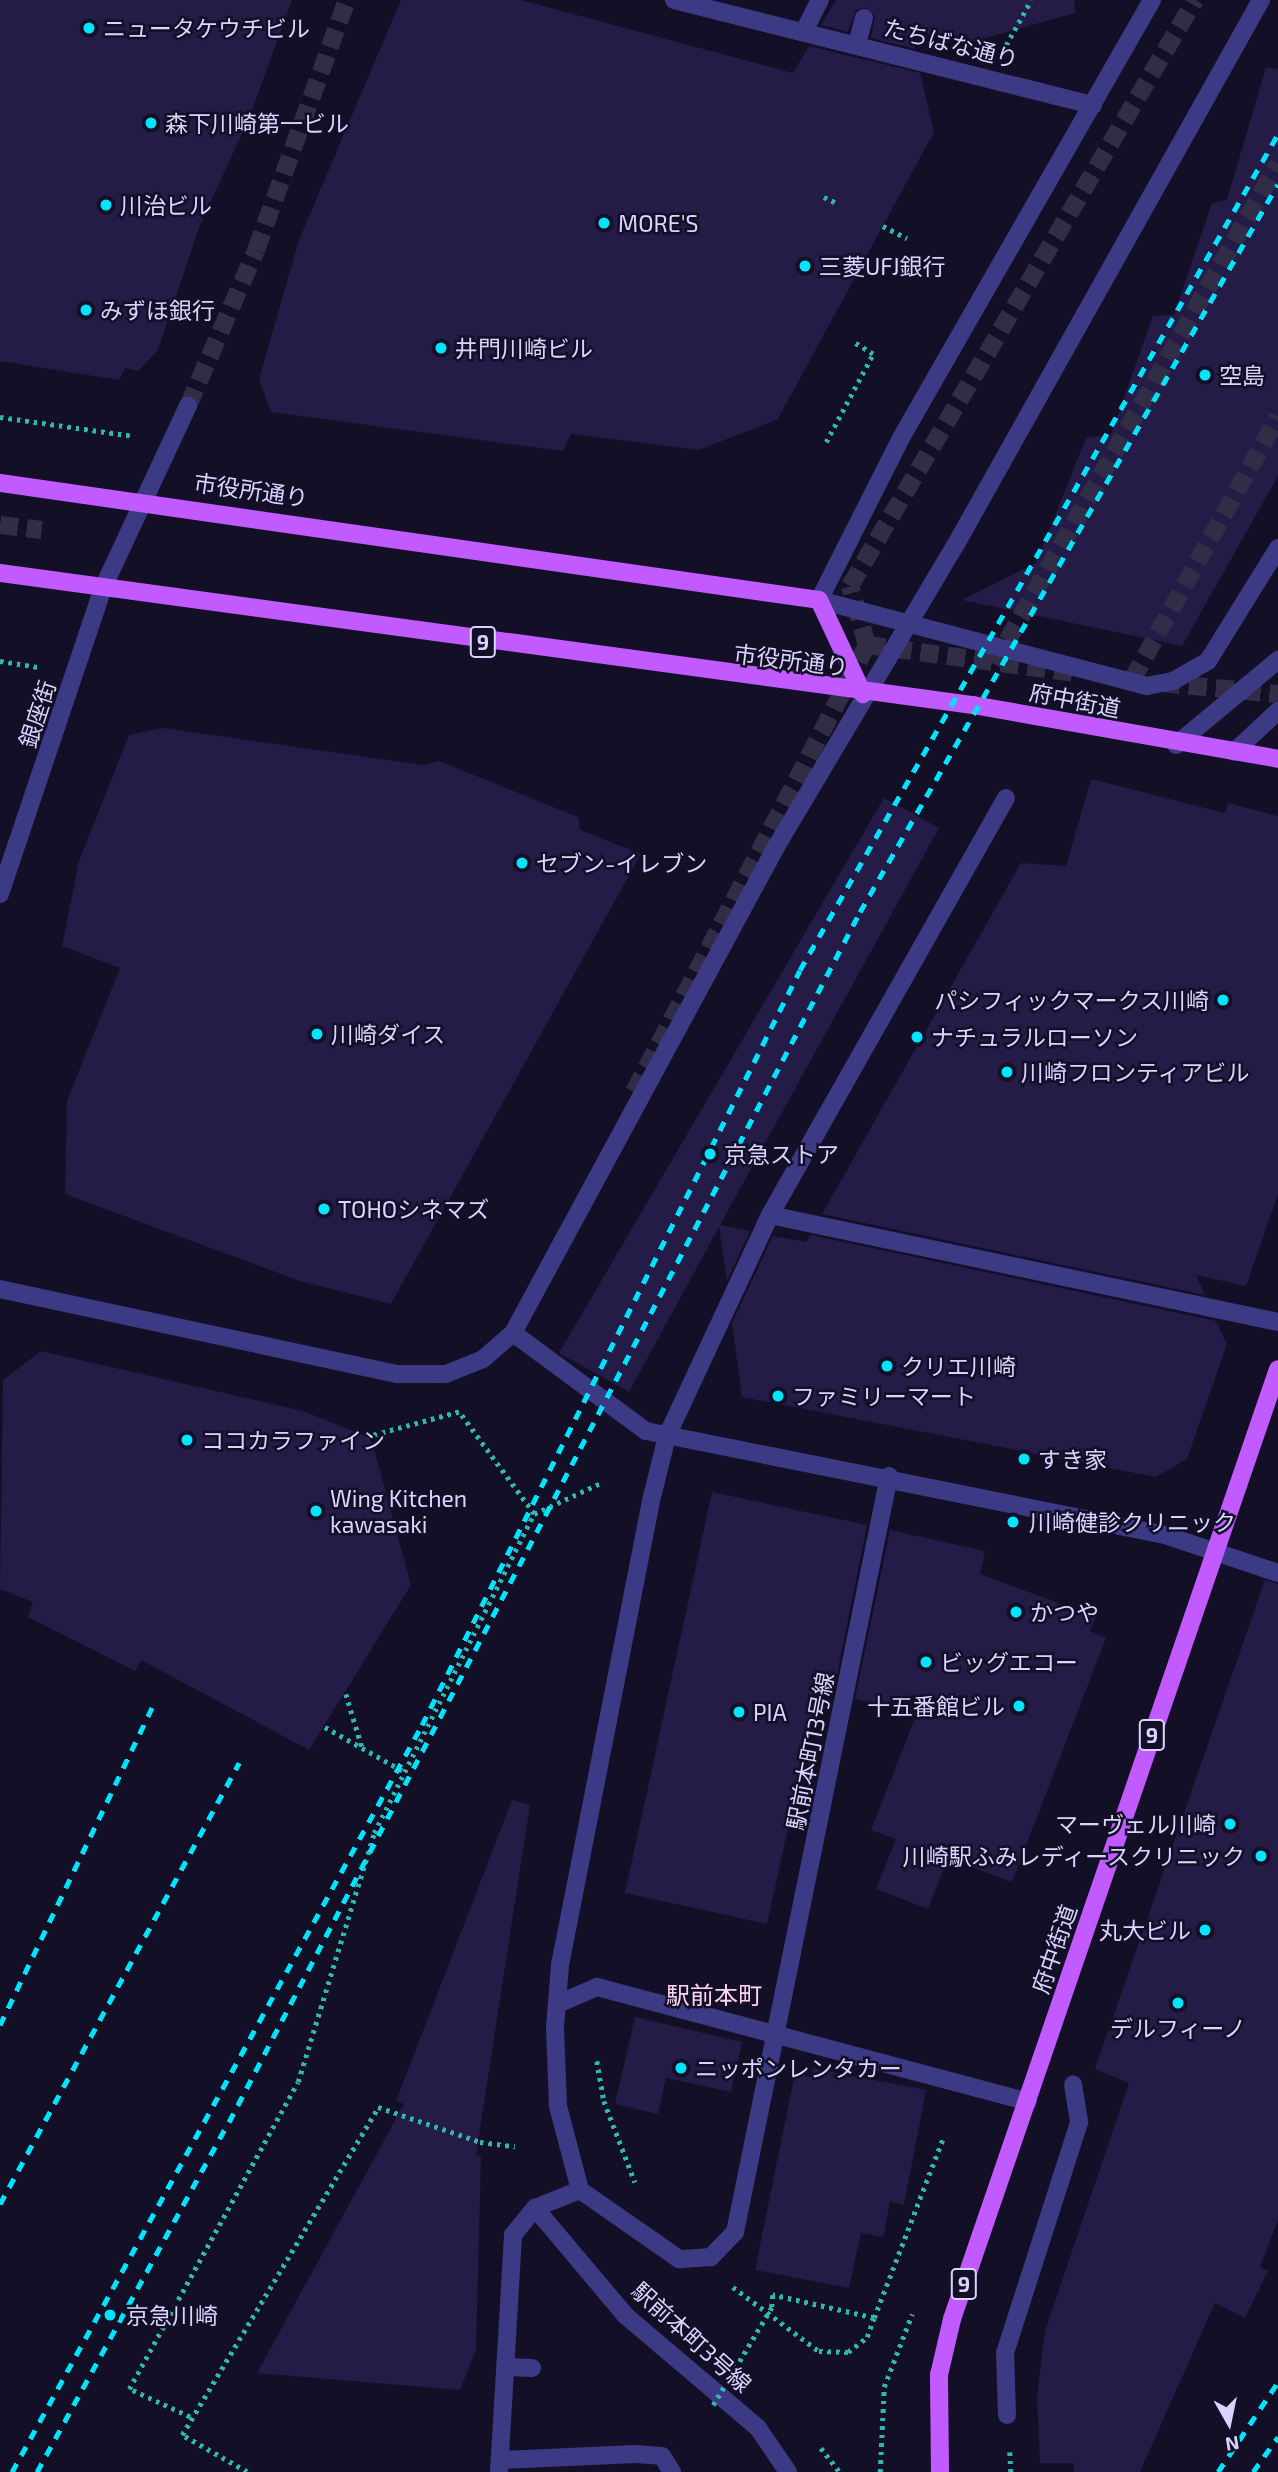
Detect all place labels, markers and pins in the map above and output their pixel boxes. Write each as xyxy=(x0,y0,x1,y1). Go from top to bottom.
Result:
place label: ニュータケウチビル xyxy=(103,14,310,42)
marker: ニュータケウチビル xyxy=(81,20,97,36)
place label: 森下川崎第一ビル xyxy=(165,109,349,137)
marker: 森下川崎第一ビル xyxy=(143,115,159,131)
place label: 川治ビル xyxy=(120,191,212,219)
marker: 川治ビル xyxy=(98,197,114,213)
place label: MORE'S xyxy=(618,209,698,237)
marker: MORE'S xyxy=(596,215,612,231)
place label: 三菱UFJ銀行 xyxy=(819,252,945,280)
marker: 三菱UFJ銀行 xyxy=(797,258,813,274)
place label: みずほ銀行 xyxy=(100,296,215,324)
marker: みずほ銀行 xyxy=(78,302,94,318)
place label: 井門川崎ビル xyxy=(455,334,593,362)
marker: 井門川崎ビル xyxy=(433,340,449,356)
place label: 空島 xyxy=(1219,361,1265,389)
marker: 空島 xyxy=(1197,367,1213,383)
place label: セブン-イレブン xyxy=(536,849,707,877)
marker: セブン-イレブン xyxy=(514,855,530,871)
place label: パシフィックマークス川崎 xyxy=(933,986,1209,1014)
marker: パシフィックマークス川崎 xyxy=(1215,992,1231,1008)
place label: 川崎ダイス xyxy=(331,1020,446,1048)
place label: ナチュラルローソン xyxy=(931,1023,1138,1051)
marker: 川崎ダイス xyxy=(309,1026,325,1042)
marker: ナチュラルローソン xyxy=(909,1029,925,1045)
place label: 川崎フロンティアビル xyxy=(1021,1058,1251,1086)
marker: 川崎フロンティアビル xyxy=(999,1064,1015,1080)
place label: 京急ストア xyxy=(724,1140,839,1168)
marker: 京急ストア xyxy=(702,1146,718,1162)
place label: TOHOシネマズ xyxy=(338,1195,489,1223)
marker: TOHOシネマズ xyxy=(316,1201,332,1217)
place label: クリエ川崎 xyxy=(901,1352,1016,1380)
marker: クリエ川崎 xyxy=(879,1358,895,1374)
place label: ファミリーマート xyxy=(792,1382,976,1410)
marker: ファミリーマート xyxy=(770,1388,786,1404)
place label: ココカラファイン xyxy=(201,1426,385,1454)
marker: ココカラファイン xyxy=(179,1432,195,1448)
place label: すき家 xyxy=(1038,1445,1107,1473)
marker: すき家 xyxy=(1016,1451,1032,1467)
place label: Wing Kitchen kawasaki xyxy=(330,1484,467,1538)
marker: Wing Kitchen kawasaki xyxy=(308,1503,324,1519)
place label: 川崎健診クリニック xyxy=(1029,1508,1236,1536)
marker: 川崎健診クリニック xyxy=(1003,1512,1023,1532)
place label: かつや xyxy=(1030,1598,1099,1626)
marker: かつや xyxy=(1008,1604,1024,1620)
place label: ビッグエコー xyxy=(940,1648,1078,1676)
marker: ビッグエコー xyxy=(918,1654,934,1670)
place label: 十五番館ビル xyxy=(867,1692,1005,1720)
place label: PIA xyxy=(753,1698,787,1726)
marker: 十五番館ビル xyxy=(1011,1698,1027,1714)
marker: PIA xyxy=(731,1704,747,1720)
place label: マーヴェル川崎 xyxy=(1055,1810,1216,1838)
marker: マーヴェル川崎 xyxy=(1222,1816,1238,1832)
place label: 川崎駅ふみレディースクリニック xyxy=(900,1842,1245,1870)
marker: 川崎駅ふみレディースクリニック xyxy=(1251,1846,1271,1866)
place label: 丸大ビル xyxy=(1099,1916,1191,1944)
marker: 丸大ビル xyxy=(1197,1922,1213,1938)
marker: デルフィーノ xyxy=(1170,1995,1186,2011)
place label: デルフィーノ xyxy=(1109,2014,1247,2042)
place label: ニッポンレンタカー xyxy=(695,2054,902,2082)
marker: ニッポンレンタカー xyxy=(673,2060,689,2076)
place label: 京急川崎 xyxy=(126,2301,218,2329)
marker: 京急川崎 xyxy=(100,2305,120,2325)

